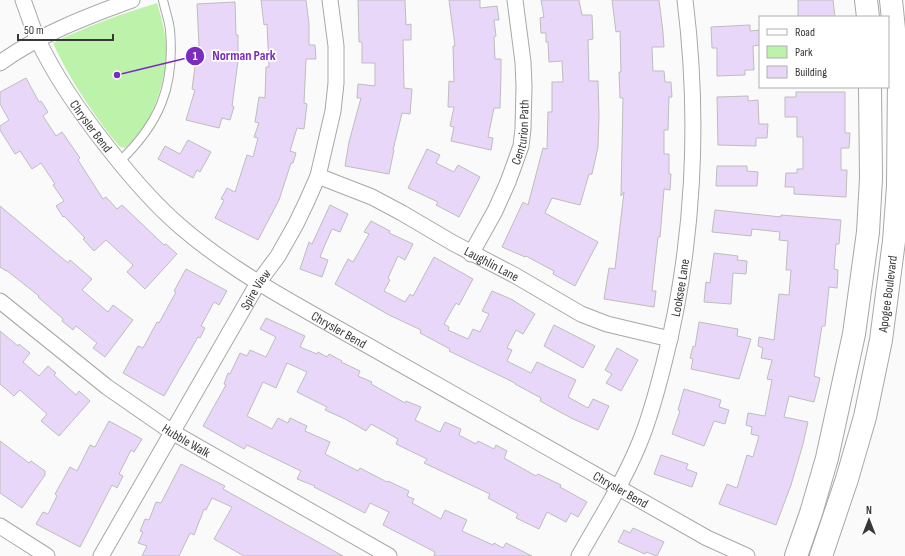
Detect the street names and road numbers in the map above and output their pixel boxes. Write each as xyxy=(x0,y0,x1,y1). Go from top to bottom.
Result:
street label: Chrysler Bend xyxy=(66,97,115,156)
street label: Centurion Path xyxy=(508,99,533,167)
street label: Laughlin Lane xyxy=(461,243,521,285)
street label: Apogee Boulevard xyxy=(875,255,901,334)
street label: Looksee Lane xyxy=(668,258,693,318)
street label: Spire View xyxy=(237,266,275,313)
street label: Chrysler Bend xyxy=(308,308,369,352)
street label: Hubble Walk xyxy=(159,421,213,461)
street label: Chrysler Bend xyxy=(590,468,651,512)

